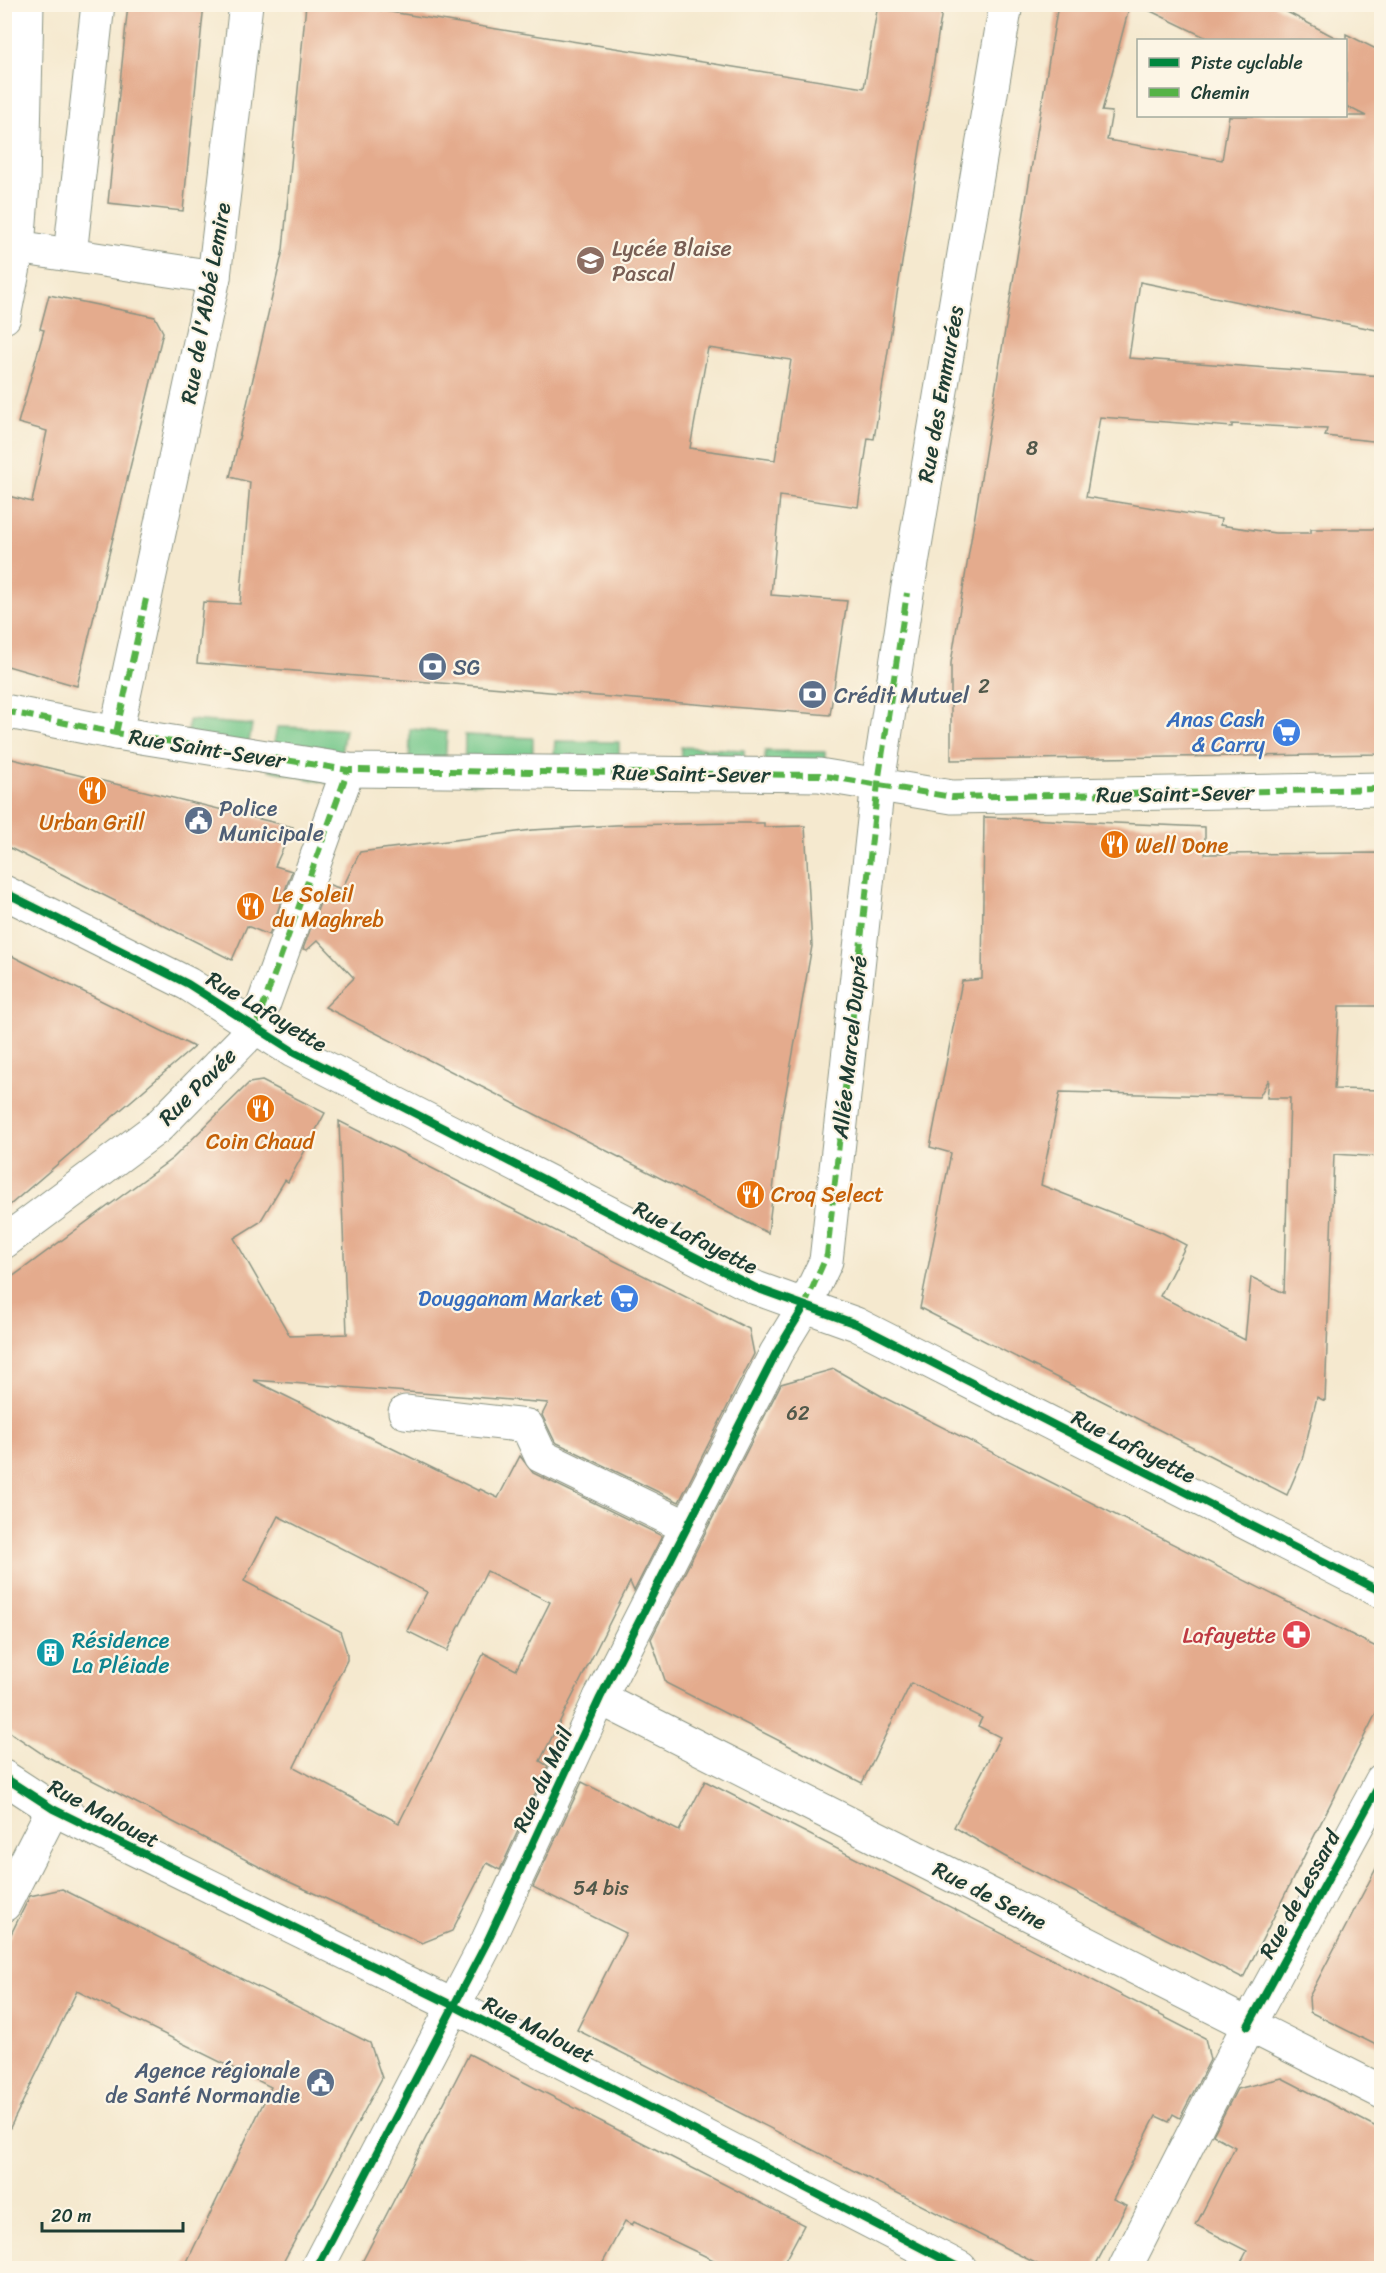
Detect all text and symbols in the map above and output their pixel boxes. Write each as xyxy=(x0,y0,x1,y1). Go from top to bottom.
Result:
legend xyxy=(1137,39,1347,117)
text: Piste cyclable xyxy=(1191,47,1303,79)
text: Chemin xyxy=(1191,77,1250,109)
street label: Rue de l'Abbé Lemire xyxy=(169,199,242,407)
place label: Lycée Blaise Pascal xyxy=(612,229,732,293)
school or university icon: Lycée Blaise Pascal xyxy=(575,245,607,277)
street label: Rue des Emmurées xyxy=(906,303,975,485)
house number: 8 xyxy=(1026,431,1038,466)
place label: SG xyxy=(453,648,481,687)
bank icon: SG xyxy=(416,651,448,683)
house number: 2 xyxy=(978,669,990,704)
place label: Crédit Mutuel xyxy=(834,676,970,715)
bank icon: Crédit Mutuel xyxy=(797,679,829,711)
place label: Anas Cash & Carry xyxy=(1166,700,1266,764)
supermarket icon: Anas Cash & Carry xyxy=(1270,716,1302,748)
street label: Rue Saint-Sever xyxy=(126,717,290,780)
street label: Rue Saint-Sever xyxy=(612,753,772,794)
street label: Rue Saint-Sever xyxy=(1096,773,1256,814)
restaurant icon: Urban Grill xyxy=(76,774,108,806)
place label: Police Municipale xyxy=(219,789,324,853)
place label: Urban Grill xyxy=(39,803,145,842)
public building icon: Police Municipale xyxy=(182,805,214,837)
place label: Well Done xyxy=(1135,826,1229,865)
restaurant icon: Well Done xyxy=(1098,829,1130,861)
place label: Le Soleil du Maghreb xyxy=(272,875,384,939)
restaurant icon: Le Soleil du Maghreb xyxy=(235,891,267,923)
street label: Allée Marcel Dupré xyxy=(820,954,878,1141)
street label: Rue Lafayette xyxy=(199,960,335,1063)
street label: Rue Pavée xyxy=(149,1038,246,1135)
restaurant icon: Coin Chaud xyxy=(244,1093,276,1125)
place label: Coin Chaud xyxy=(206,1122,316,1161)
place label: Croq Select xyxy=(771,1175,884,1214)
restaurant icon: Croq Select xyxy=(734,1178,766,1210)
street label: Rue Lafayette xyxy=(626,1189,765,1286)
place label: Dougganam Market xyxy=(418,1279,603,1318)
supermarket icon: Dougganam Market xyxy=(608,1282,640,1314)
house number: 62 xyxy=(787,1396,810,1431)
street label: Rue Lafayette xyxy=(1064,1398,1203,1495)
place label: Lafayette xyxy=(1182,1616,1276,1655)
pharmacy icon: Lafayette xyxy=(1281,1619,1313,1651)
place label: Résidence La Pléiade xyxy=(72,1621,170,1685)
building icon: Résidence La Pléiade xyxy=(35,1637,67,1669)
street label: Rue du Mail xyxy=(501,1719,584,1838)
street label: Rue Malouet xyxy=(41,1768,167,1859)
street label: Rue de Lessard xyxy=(1248,1821,1352,1966)
street label: Rue de Seine xyxy=(926,1850,1054,1941)
house number: 54 bis xyxy=(573,1871,630,1906)
street label: Rue Malouet xyxy=(476,1984,602,2075)
place label: Agence régionale de Santé Normandie xyxy=(105,2051,300,2115)
public building icon: Agence régionale de Santé Normandie xyxy=(305,2067,337,2099)
scale bar xyxy=(42,2195,183,2233)
text: 20 m xyxy=(51,2200,91,2232)

